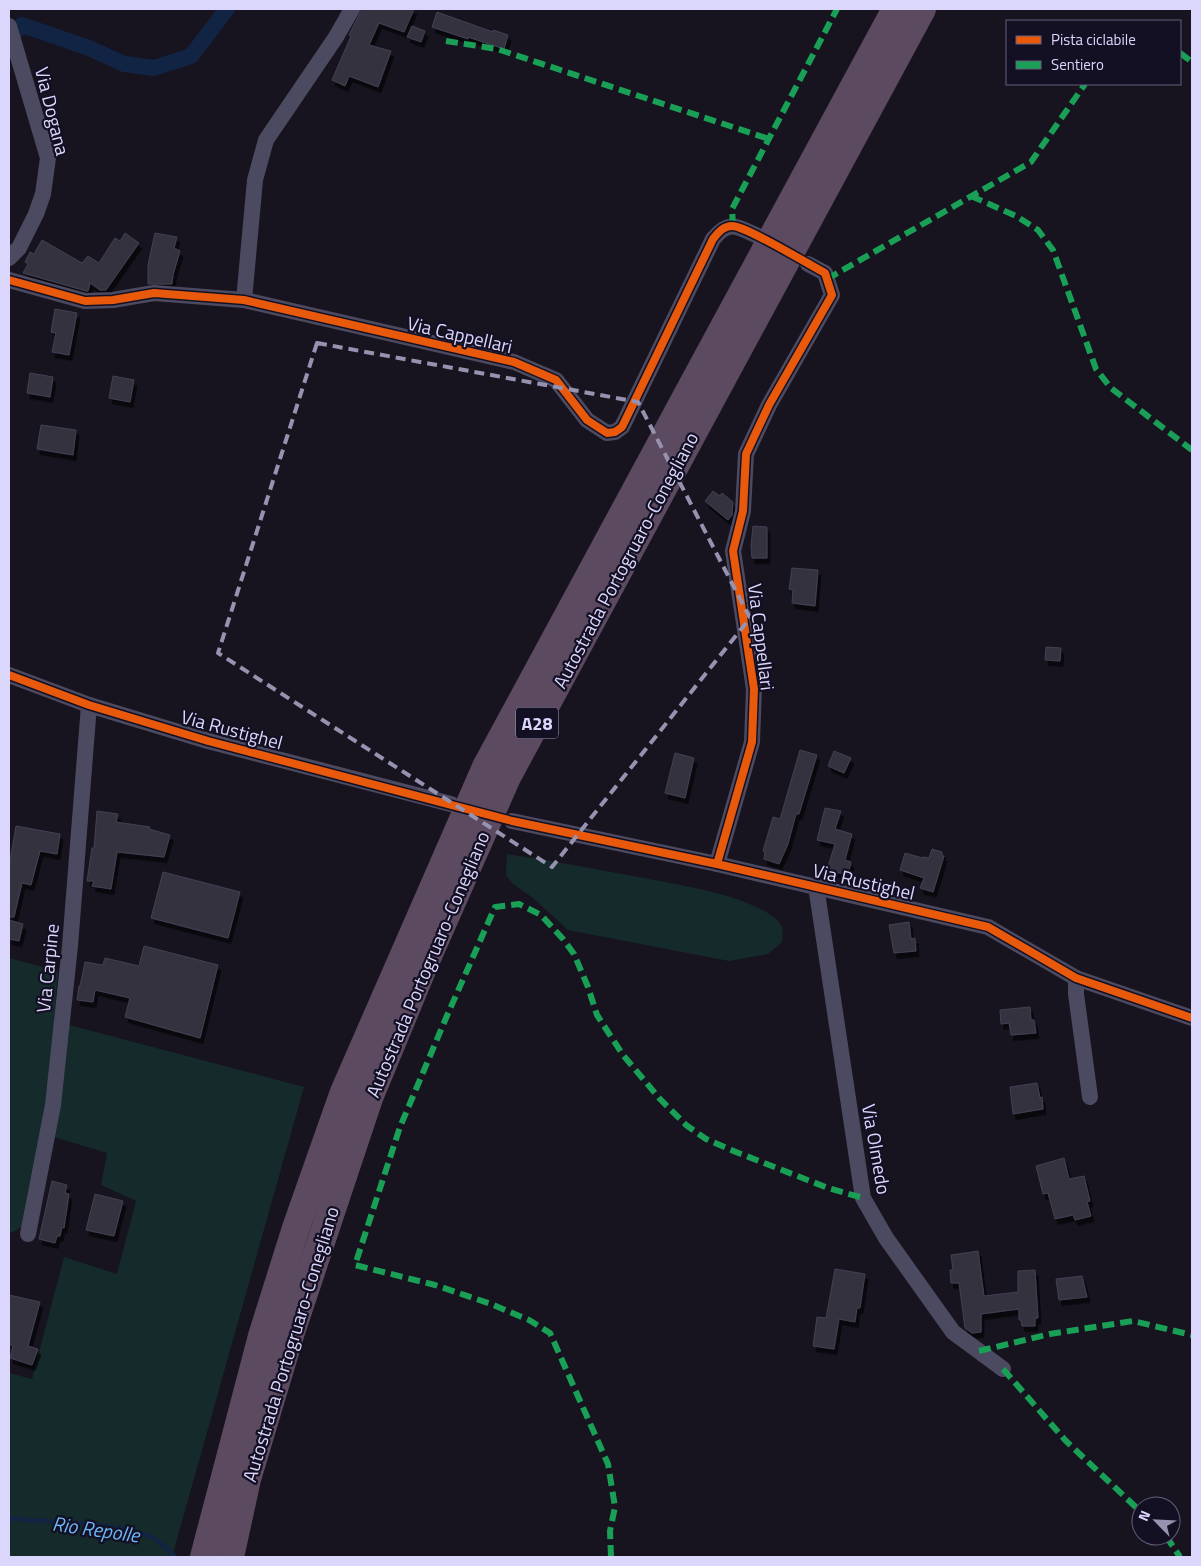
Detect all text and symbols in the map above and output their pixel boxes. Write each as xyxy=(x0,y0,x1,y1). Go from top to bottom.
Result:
legend xyxy=(1006,20,1181,85)
text: Pista ciclabile xyxy=(1051,28,1136,51)
text: Sentiero xyxy=(1051,53,1104,76)
street label: Via Dogana xyxy=(28,64,78,159)
street label: Via Cappellari xyxy=(404,308,516,360)
street label: Autostrada Portogruaro-Conegliano xyxy=(545,427,705,693)
street label: Via Cappellari xyxy=(741,582,783,692)
street label: Via Rustighel xyxy=(178,701,286,757)
road number: A28 xyxy=(516,708,558,738)
street label: Autostrada Portogruaro-Conegliano xyxy=(358,826,496,1102)
street label: Via Rustighel xyxy=(810,855,918,907)
street label: Via Carpine xyxy=(28,922,66,1014)
street label: Via Olmedo xyxy=(855,1101,899,1197)
street label: Autostrada Portogruaro-Conegliano xyxy=(234,1203,346,1485)
north arrow xyxy=(1131,1496,1181,1546)
text: N xyxy=(1132,1507,1155,1524)
water label: Rio Repolle xyxy=(50,1508,143,1551)

